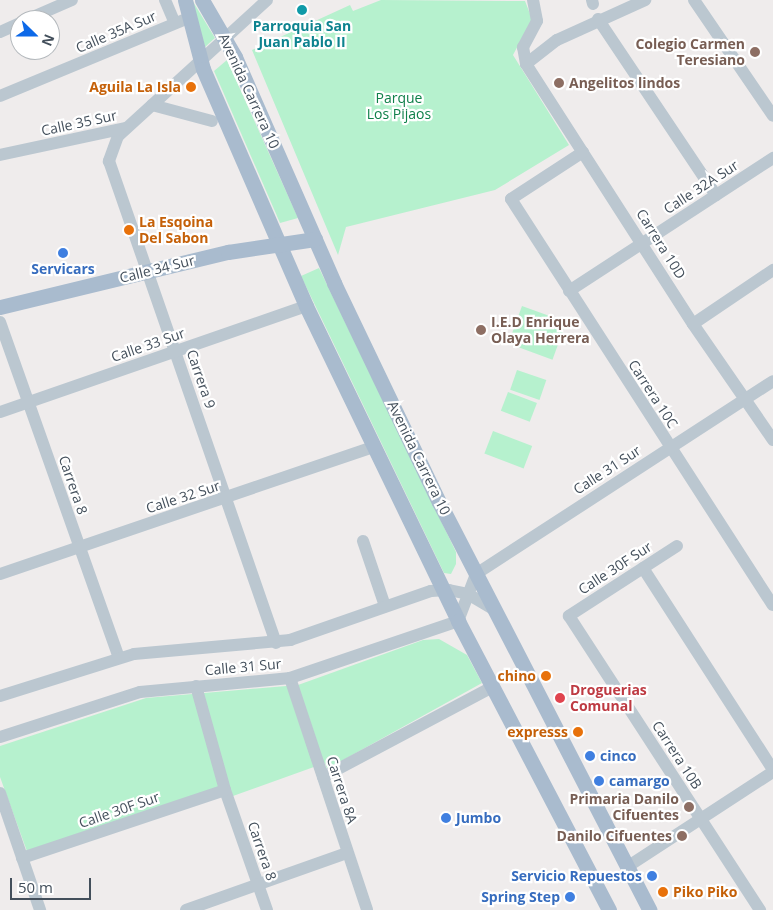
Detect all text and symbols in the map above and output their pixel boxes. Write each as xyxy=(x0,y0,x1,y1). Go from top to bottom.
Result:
marker: Parroquia San Juan Pablo II xyxy=(296,4,308,16)
street label: Calle 35A Sur xyxy=(73,8,159,56)
north arrow xyxy=(10,10,60,60)
place label: Parroquia San Juan Pablo II xyxy=(253,18,351,50)
street label: Avenida Carrera 10 xyxy=(215,31,283,151)
text: N xyxy=(38,32,59,49)
place label: Colegio Carmen Teresiano xyxy=(635,36,745,68)
marker: Colegio Carmen Teresiano xyxy=(749,46,761,58)
place label: Angelitos lindos xyxy=(569,75,680,91)
marker: Angelitos lindos xyxy=(553,77,565,89)
place label: Aguila La Isla xyxy=(89,79,181,95)
marker: Aguila La Isla xyxy=(185,81,197,93)
park label: Parque Los Pijaos xyxy=(367,90,431,122)
street label: Calle 35 Sur xyxy=(40,107,118,139)
street label: Calle 32A Sur xyxy=(661,157,741,217)
street label: Carrera 10D xyxy=(633,206,689,282)
place label: La Esqoina Del Sabon xyxy=(139,214,213,246)
marker: La Esqoina Del Sabon xyxy=(123,224,135,236)
marker: Servicars xyxy=(57,247,69,259)
street label: Calle 34 Sur xyxy=(118,252,196,286)
place label: Servicars xyxy=(31,261,95,277)
place label: I.E.D Enrique Olaya Herrera xyxy=(491,314,590,347)
marker: I.E.D Enrique Olaya Herrera xyxy=(475,324,487,336)
street label: Calle 33 Sur xyxy=(109,325,187,365)
street label: Carrera 9 xyxy=(183,347,219,411)
street label: Carrera 10C xyxy=(625,357,681,431)
street label: Avenida Carrera 10 xyxy=(384,398,454,518)
street label: Calle 31 Sur xyxy=(570,442,644,498)
street label: Carrera 8 xyxy=(55,453,91,517)
street label: Calle 32 Sur xyxy=(144,477,222,517)
street label: Calle 30F Sur xyxy=(575,538,655,598)
street label: Calle 31 Sur xyxy=(204,655,282,679)
place label: chino xyxy=(497,668,536,684)
marker: chino xyxy=(540,670,552,682)
place label: Droguerias Comunal xyxy=(570,682,647,714)
marker: Droguerias Comunal xyxy=(554,692,566,704)
street label: Carrera 10B xyxy=(649,718,705,792)
place label: expresss xyxy=(507,724,568,740)
marker: expresss xyxy=(572,726,584,738)
place label: cinco xyxy=(600,748,637,764)
marker: cinco xyxy=(584,750,596,762)
street label: Carrera 8A xyxy=(323,754,361,826)
place label: camargo xyxy=(609,773,670,789)
marker: camargo xyxy=(593,775,605,787)
street label: Calle 30F Sur xyxy=(77,788,161,832)
place label: Primaria Danilo Cifuentes xyxy=(569,791,679,824)
marker: Primaria Danilo Cifuentes xyxy=(683,801,695,813)
place label: Jumbo xyxy=(456,810,501,826)
marker: Jumbo xyxy=(440,812,452,824)
street label: Carrera 8 xyxy=(244,819,280,883)
place label: Danilo Cifuentes xyxy=(557,828,672,844)
marker: Danilo Cifuentes xyxy=(676,830,688,842)
scale bar xyxy=(12,868,94,900)
place label: Servicio Repuestos xyxy=(511,868,642,884)
marker: Servicio Repuestos xyxy=(646,870,658,882)
text: 50 m xyxy=(18,877,53,897)
place label: Piko Piko xyxy=(673,884,737,900)
marker: Piko Piko xyxy=(657,886,669,898)
place label: Spring Step xyxy=(481,889,560,905)
marker: Spring Step xyxy=(564,891,576,903)

